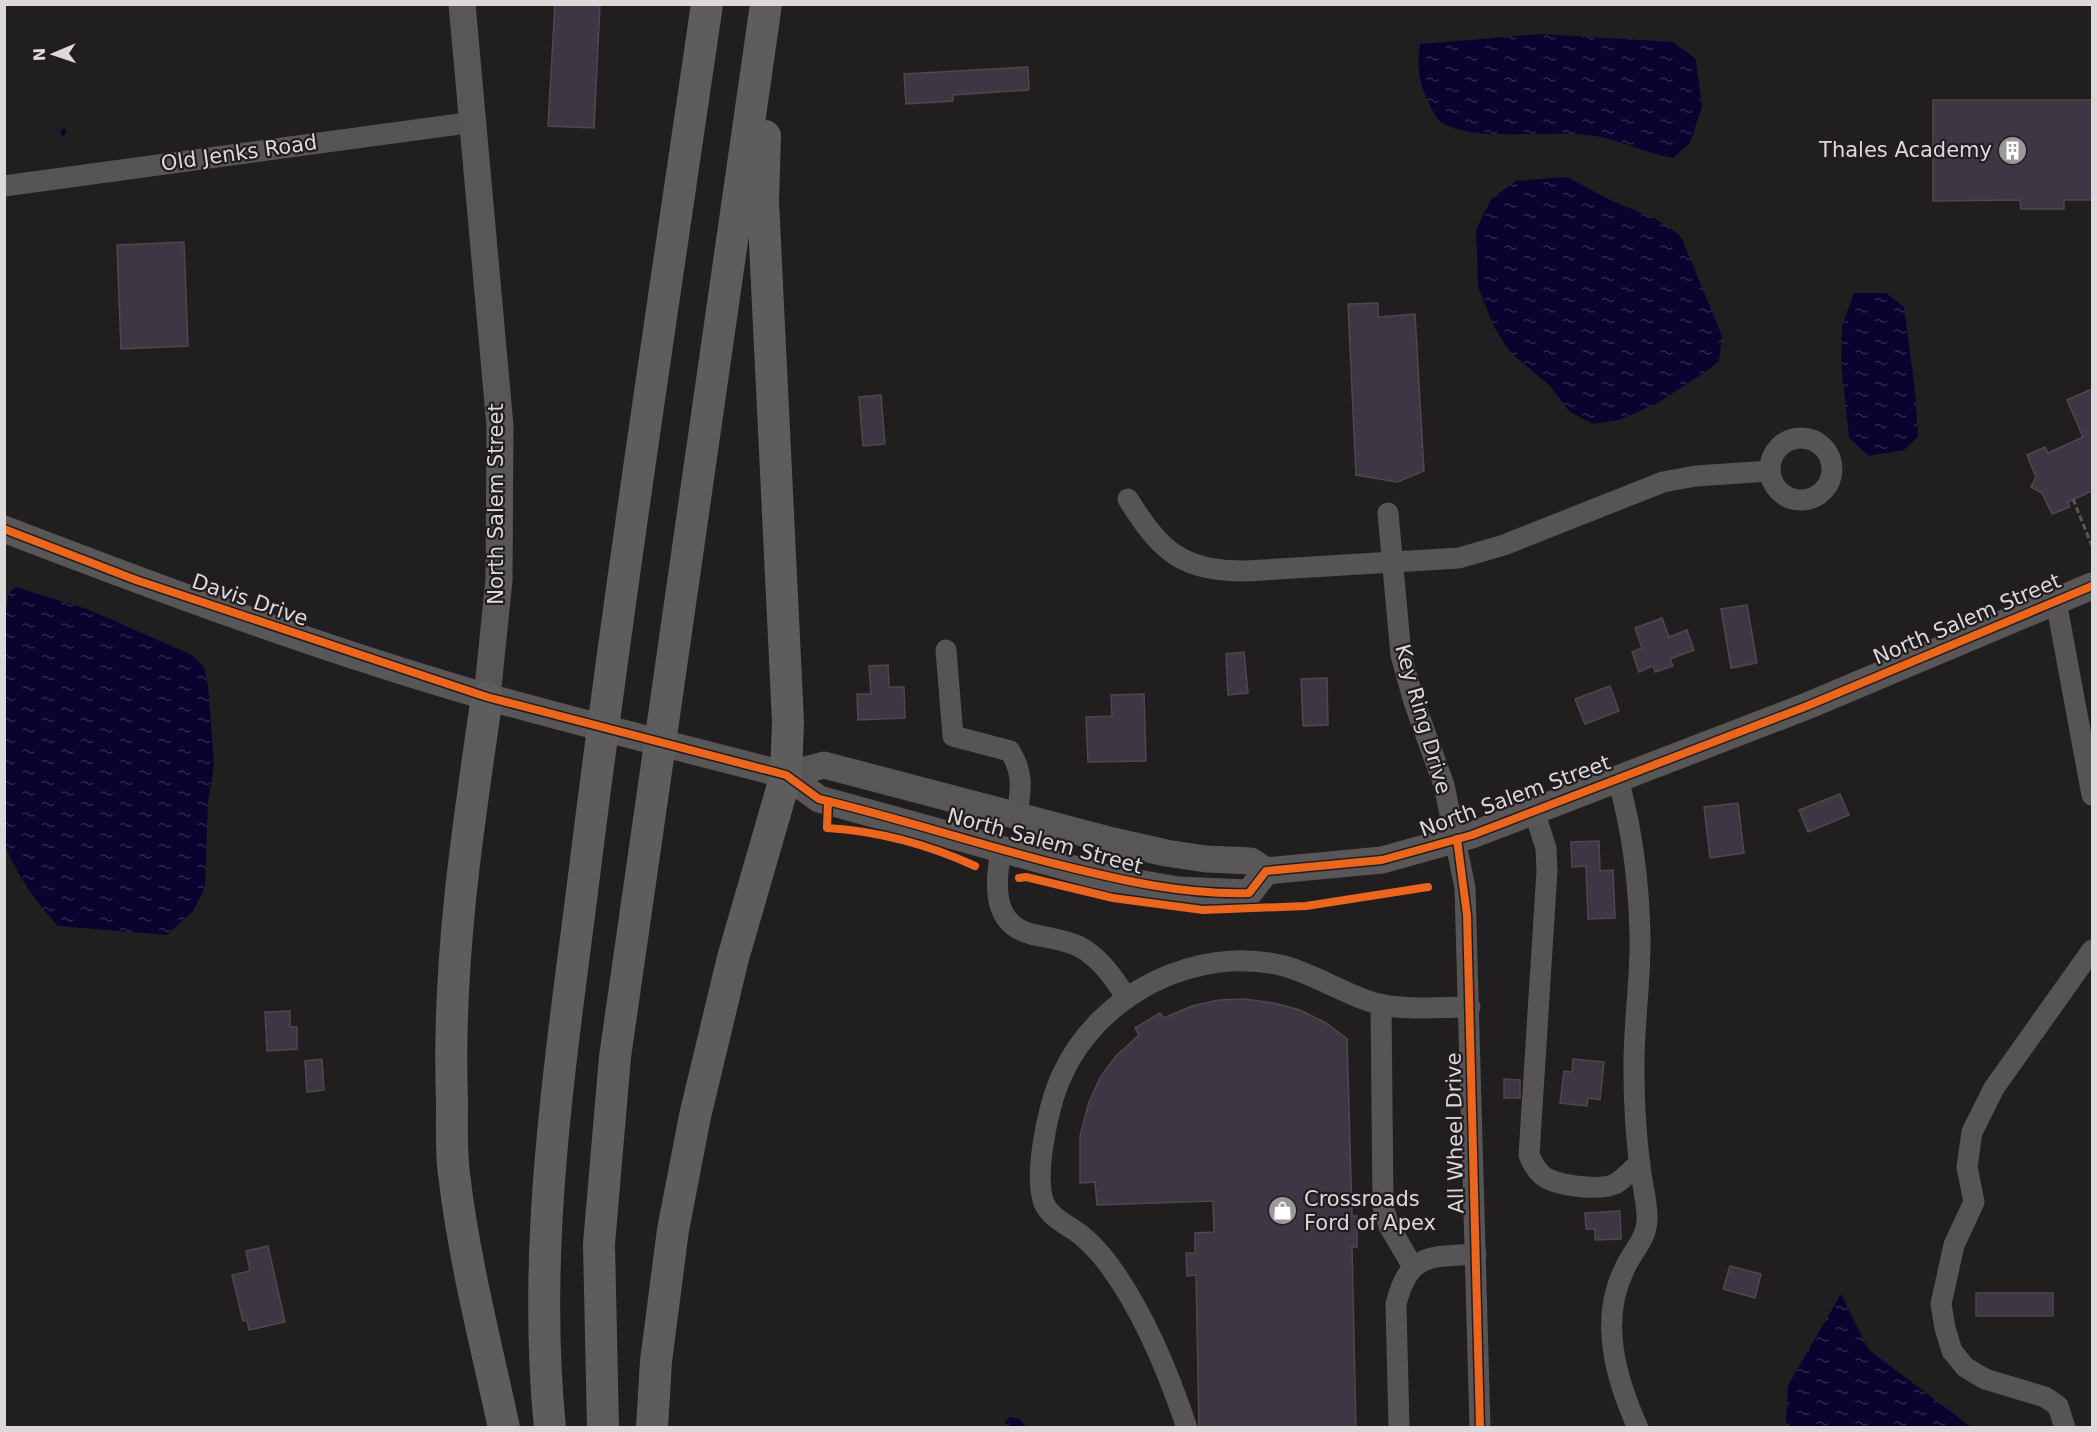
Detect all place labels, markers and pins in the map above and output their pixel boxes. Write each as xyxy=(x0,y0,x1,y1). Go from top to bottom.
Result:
building icon: Thales Academy xyxy=(1997,134,2029,166)
place label: Thales Academy xyxy=(1818,138,1992,162)
place label: Crossroads Ford of Apex xyxy=(1304,1187,1436,1235)
shop icon: Crossroads Ford of Apex xyxy=(1267,1195,1299,1227)

